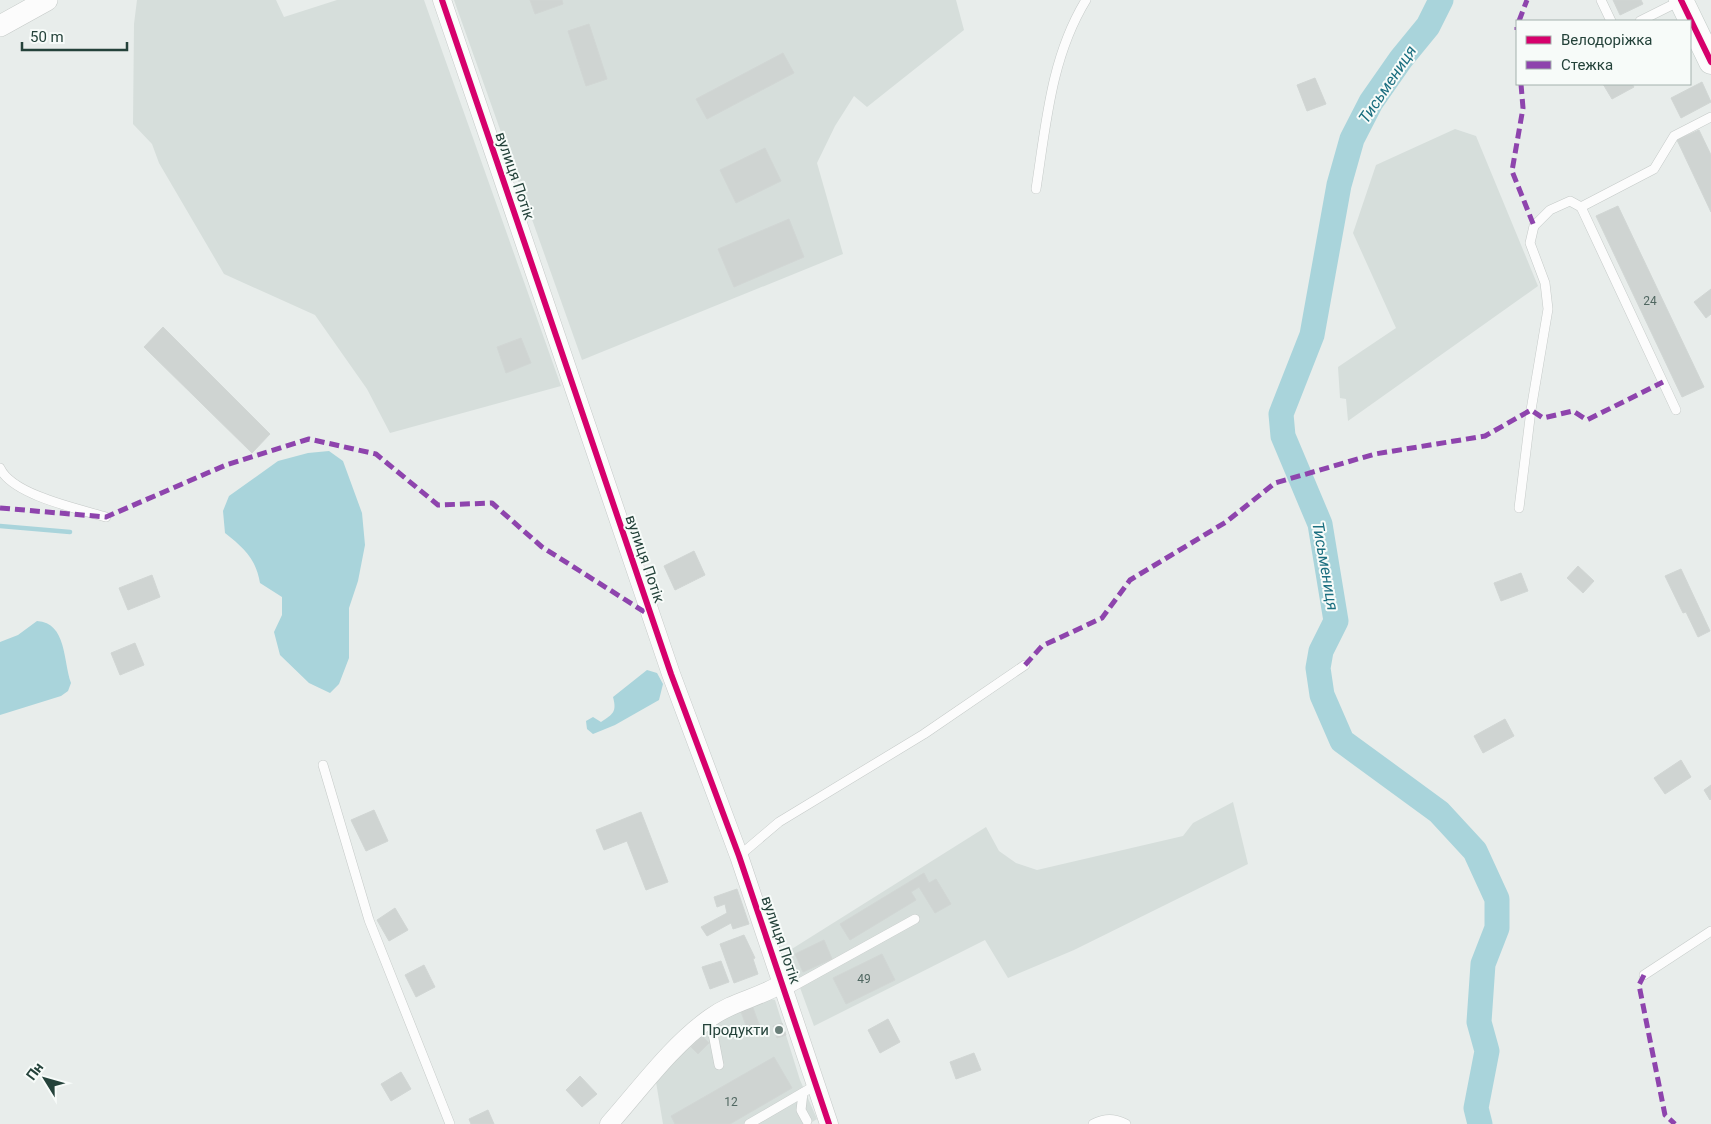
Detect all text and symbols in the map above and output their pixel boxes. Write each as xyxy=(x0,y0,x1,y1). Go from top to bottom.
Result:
scale bar xyxy=(22,20,128,52)
legend xyxy=(1516,20,1691,85)
text: 50 m xyxy=(30,28,64,46)
text: Велодоріжка xyxy=(1561,31,1652,49)
water label: Тисьмениця xyxy=(1355,42,1420,127)
text: Стежка xyxy=(1561,56,1613,74)
street label: вулиця Потік xyxy=(492,130,538,222)
house number: 24 xyxy=(1643,294,1657,308)
street label: вулиця Потік xyxy=(622,513,668,605)
water label: Тисьмениця xyxy=(1308,520,1343,612)
street label: вулиця Потік xyxy=(758,894,804,986)
house number: 49 xyxy=(857,972,871,986)
place label: Продукти xyxy=(702,1021,769,1039)
marker: Продукти xyxy=(773,1024,785,1036)
north arrow xyxy=(20,1054,70,1104)
text: Пн xyxy=(23,1059,46,1083)
house number: 12 xyxy=(724,1095,738,1109)

